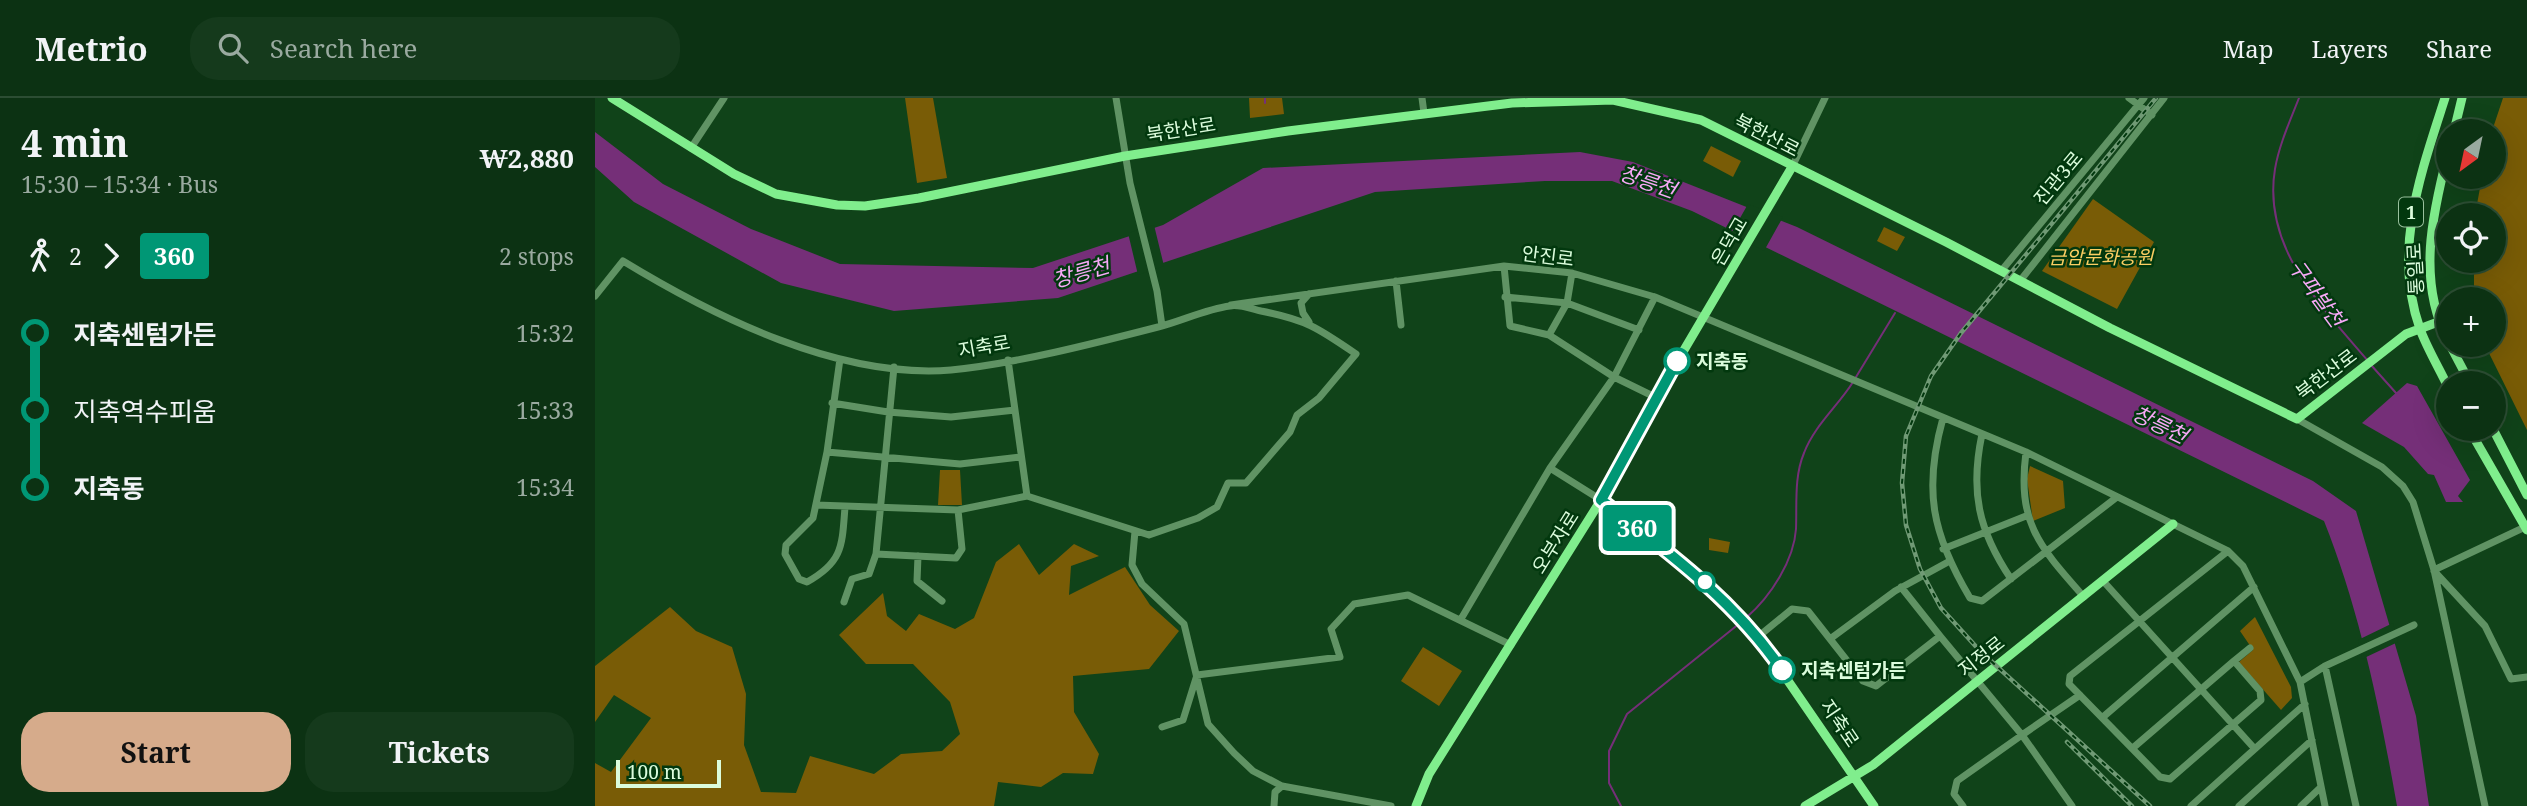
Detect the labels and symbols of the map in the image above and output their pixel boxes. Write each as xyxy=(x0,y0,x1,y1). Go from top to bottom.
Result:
street label: 북한산로 xyxy=(1730,108,1804,162)
street label: 북한산로 xyxy=(1144,111,1218,147)
north arrow xyxy=(2436,119,2506,189)
street label: 진관3로 xyxy=(2028,145,2088,211)
water label: 창릉천 xyxy=(1616,158,1682,205)
road number: 1 xyxy=(2399,198,2423,226)
street label: 은덕교 xyxy=(1705,212,1753,270)
street label: 안진로 xyxy=(1520,240,1576,272)
street label: 통일로 xyxy=(2401,242,2429,296)
park label: 금암문화공원 xyxy=(2049,244,2155,270)
water label: 창릉천 xyxy=(1049,250,1115,293)
water label: 구파발천 xyxy=(2283,254,2353,335)
street label: 지축로 xyxy=(956,329,1012,363)
street label: 북한산로 xyxy=(2290,343,2362,405)
marker: 지축동 xyxy=(1664,348,1690,374)
place label: 지축동 xyxy=(1696,348,1748,374)
water label: 창릉천 xyxy=(2128,399,2195,450)
street label: 오부자로 xyxy=(1525,505,1585,579)
line badge: 360 xyxy=(1597,505,1677,551)
unlabelled marker xyxy=(1695,572,1715,592)
street label: 지정로 xyxy=(1952,630,2010,682)
marker: 지축센텀가든 xyxy=(1769,657,1795,683)
place label: 지축센텀가든 xyxy=(1801,657,1906,683)
street label: 지축로 xyxy=(1815,694,1865,752)
scale bar xyxy=(616,757,721,789)

